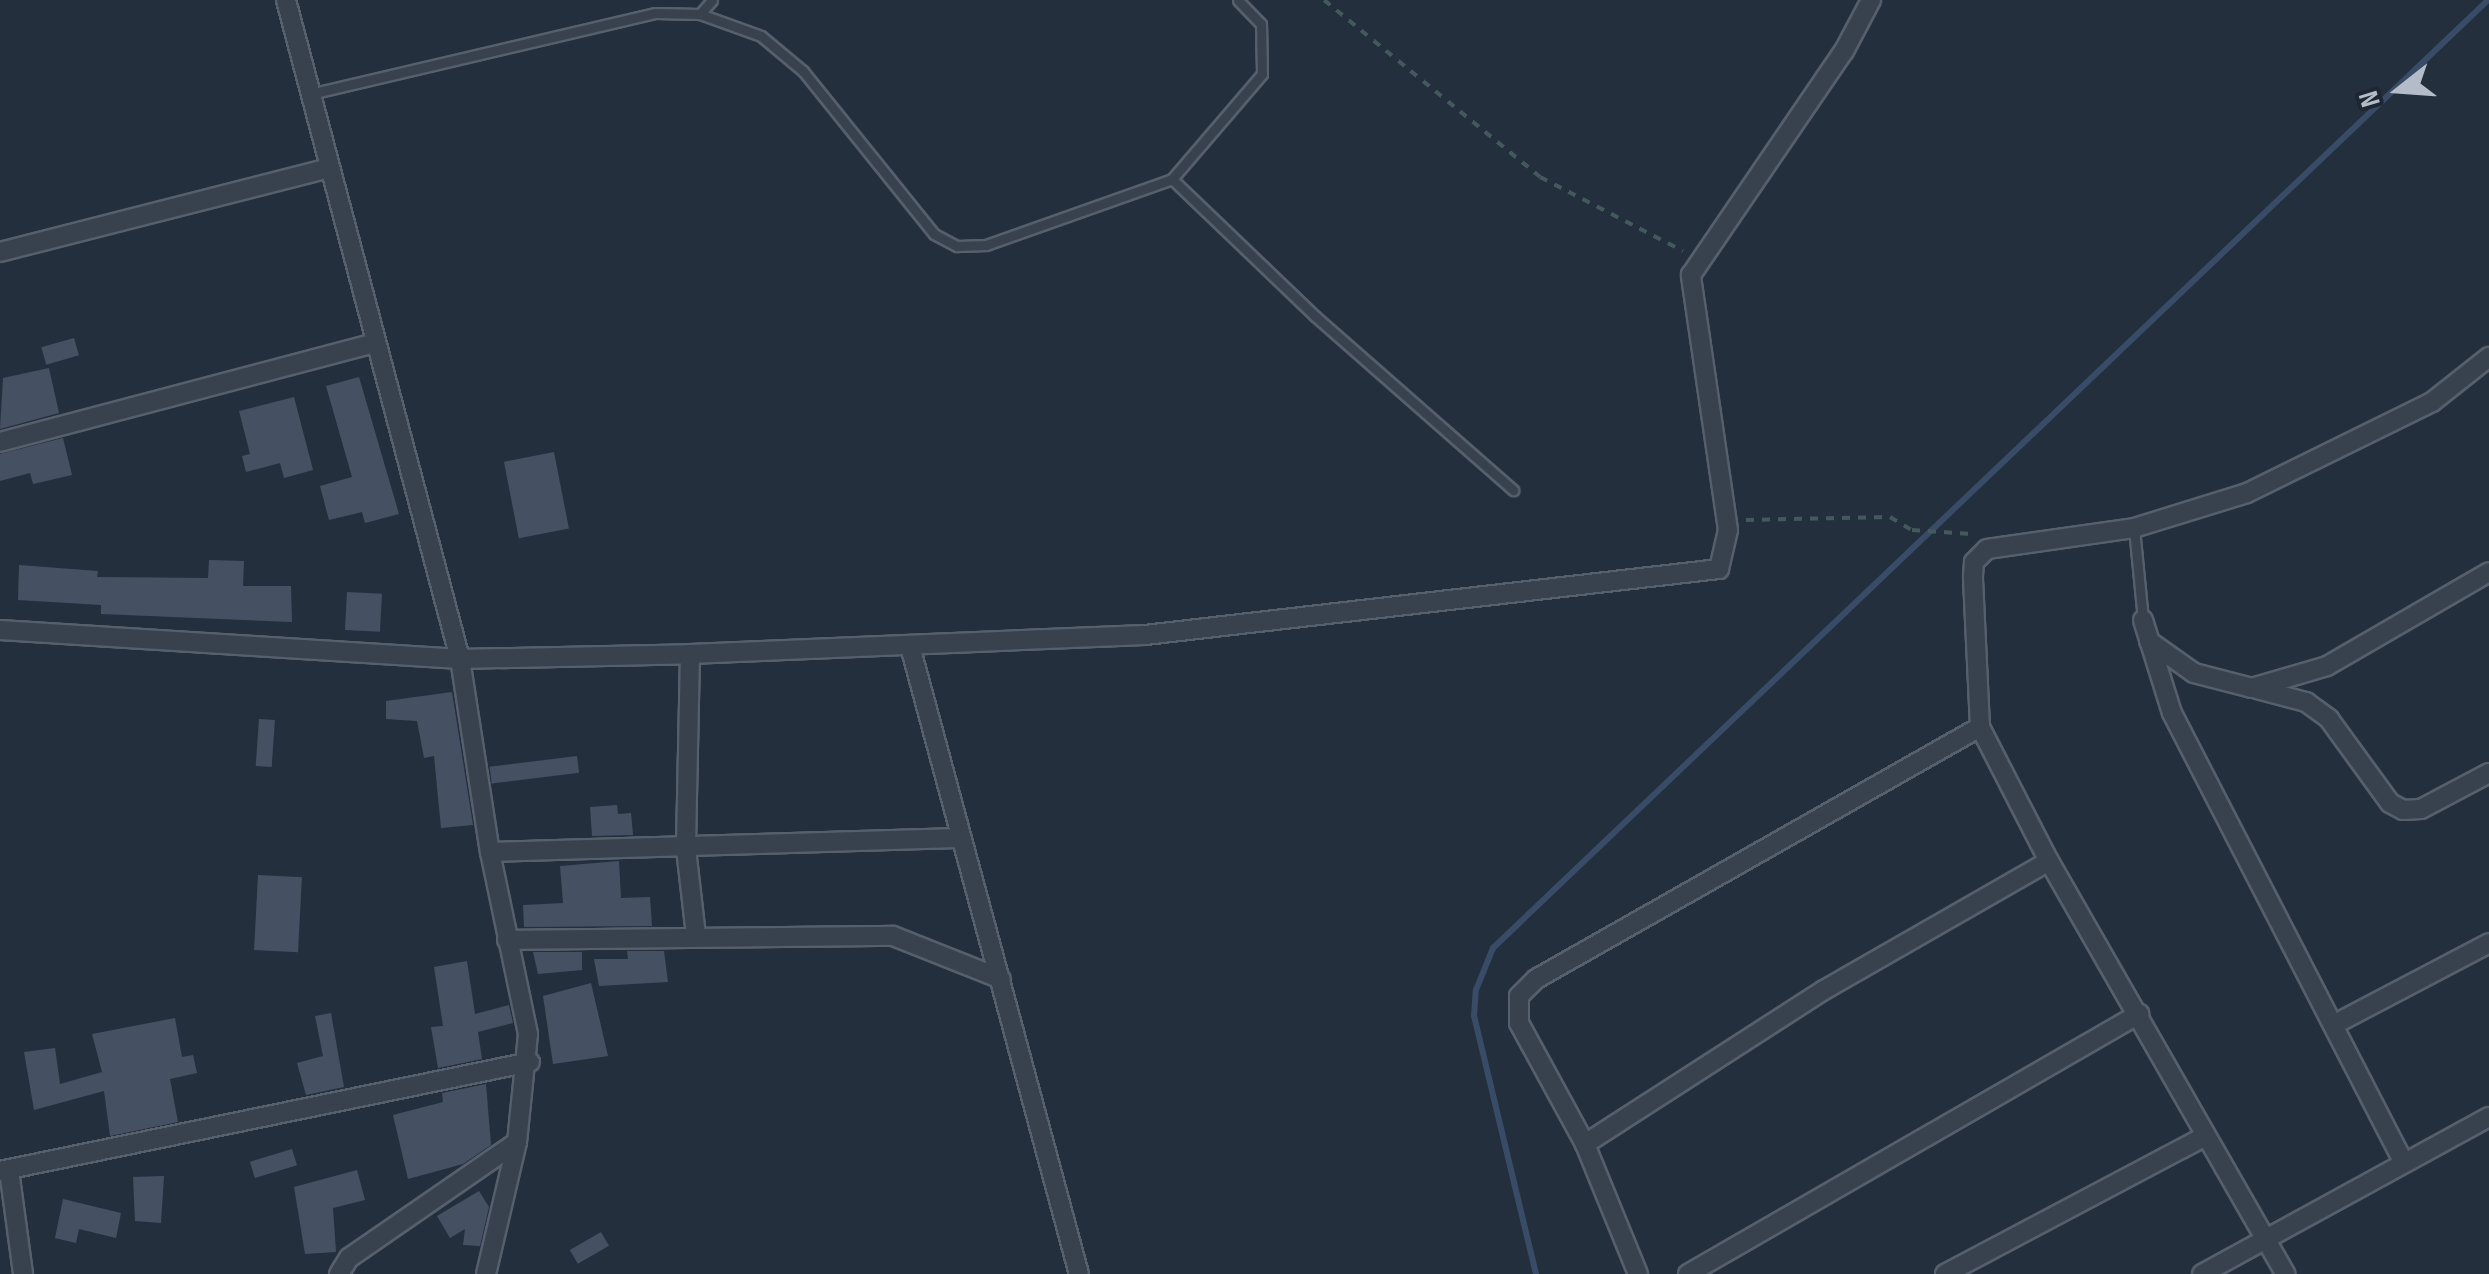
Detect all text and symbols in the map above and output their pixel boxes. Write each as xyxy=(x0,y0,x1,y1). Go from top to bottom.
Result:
north arrow xyxy=(2349,40,2449,140)
text: N xyxy=(2352,87,2388,111)

